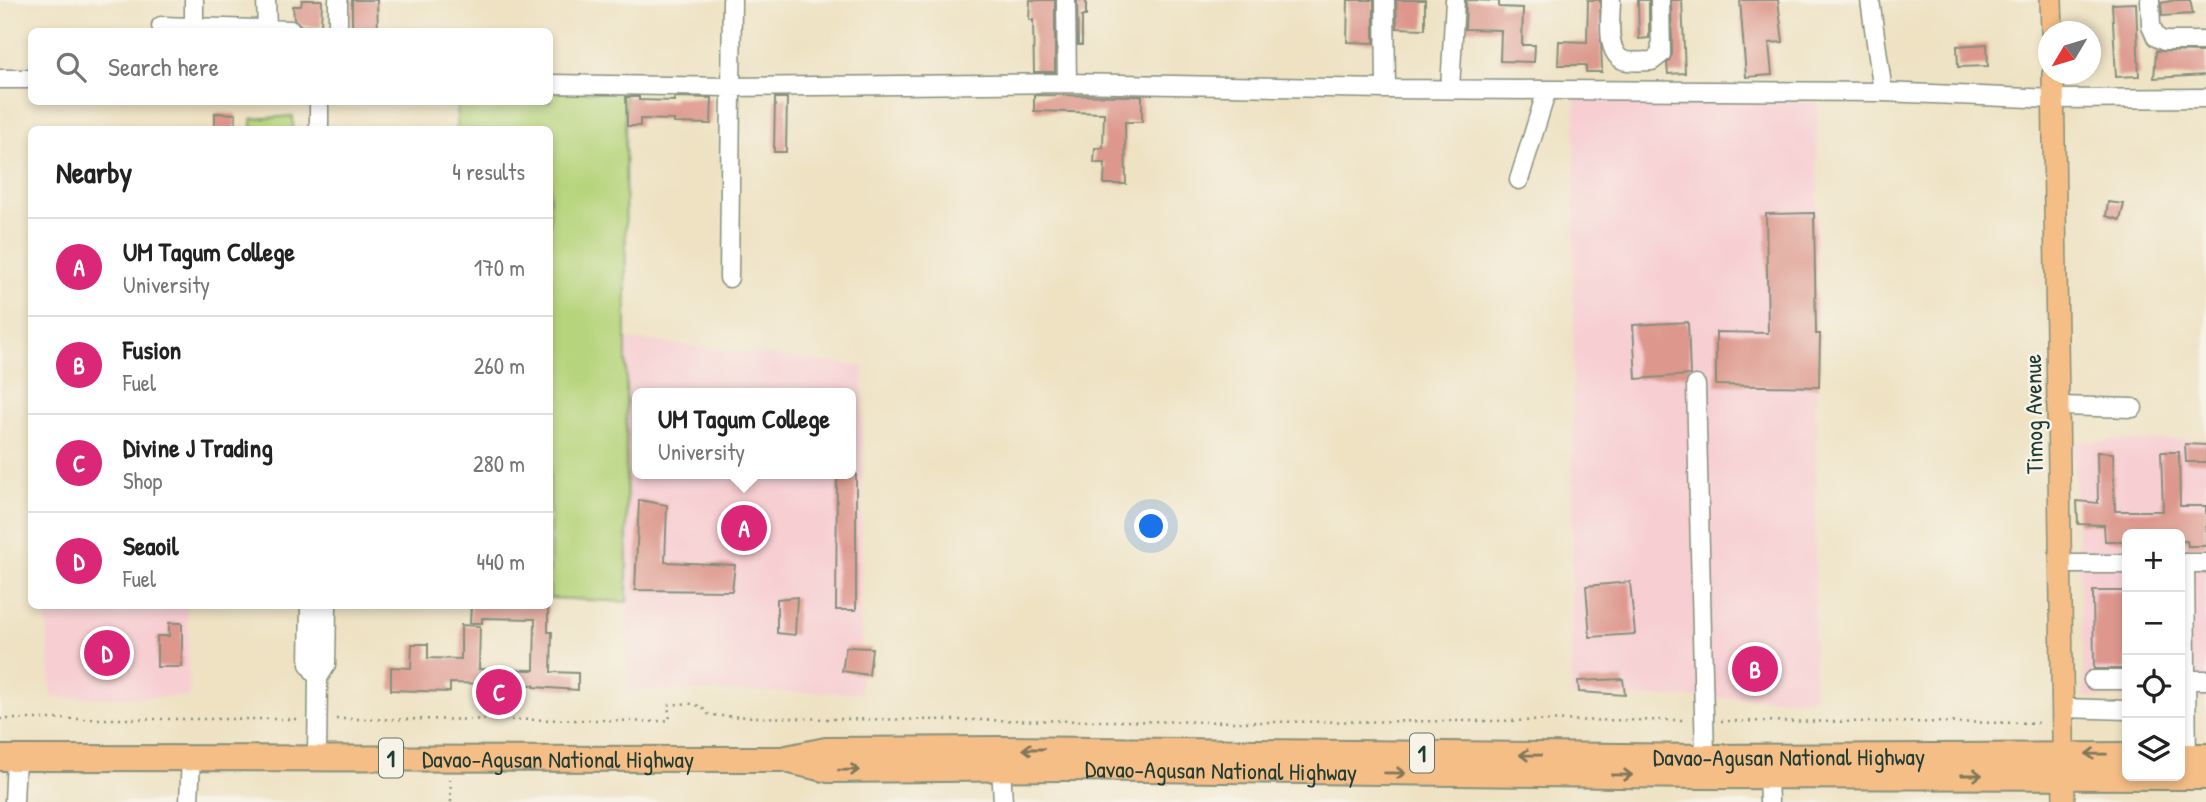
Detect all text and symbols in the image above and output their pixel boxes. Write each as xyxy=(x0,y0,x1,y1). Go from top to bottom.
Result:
north arrow xyxy=(2038,21,2101,84)
search box xyxy=(28,28,553,105)
icon: search xyxy=(52,48,90,86)
text: Search here xyxy=(108,49,219,84)
text: Nearby xyxy=(56,152,132,192)
text: 4 results xyxy=(452,156,525,187)
text: UM Tagum College xyxy=(123,234,295,269)
text: A xyxy=(73,252,85,283)
text: 170 m xyxy=(474,252,525,283)
text: University xyxy=(123,269,210,300)
text: Fusion xyxy=(123,332,181,367)
text: B xyxy=(73,350,85,381)
text: 260 m xyxy=(474,350,525,381)
street label: Timog Avenue xyxy=(2016,353,2050,474)
text: Fuel xyxy=(123,367,156,398)
popup xyxy=(632,388,856,479)
text: UM Tagum College xyxy=(658,401,830,436)
text: Divine J Trading xyxy=(123,430,273,465)
text: University xyxy=(658,436,745,467)
text: C xyxy=(73,448,85,479)
text: 280 m xyxy=(473,448,525,479)
text: Shop xyxy=(123,465,162,496)
pin: A xyxy=(721,502,767,554)
your location xyxy=(1134,509,1168,543)
text: Seaoil xyxy=(123,528,179,563)
map controls xyxy=(2122,529,2185,781)
button: + xyxy=(2122,529,2185,592)
text: D xyxy=(74,546,84,577)
text: 440 m xyxy=(477,546,525,577)
text: Fuel xyxy=(123,563,156,594)
button: − xyxy=(2122,592,2185,655)
pin: D xyxy=(84,627,130,679)
pin: B xyxy=(1732,643,1778,695)
button: locate xyxy=(2122,655,2185,718)
pin: C xyxy=(476,666,522,718)
button: layers xyxy=(2122,718,2185,781)
road number: 1 xyxy=(1410,734,1434,772)
road number: 1 xyxy=(379,738,403,778)
street label: Davao-Agusan National Highway xyxy=(1653,740,1925,773)
one-way arrow xyxy=(1022,742,1045,756)
street label: Davao-Agusan National Highway xyxy=(422,743,694,775)
one-way arrow xyxy=(2084,747,2107,761)
one-way arrow xyxy=(1519,748,1542,761)
street label: Davao-Agusan National Highway xyxy=(1085,752,1357,788)
one-way arrow xyxy=(837,763,860,777)
one-way arrow xyxy=(1383,766,1406,780)
one-way arrow xyxy=(1611,768,1634,782)
one-way arrow xyxy=(1961,768,1984,782)

